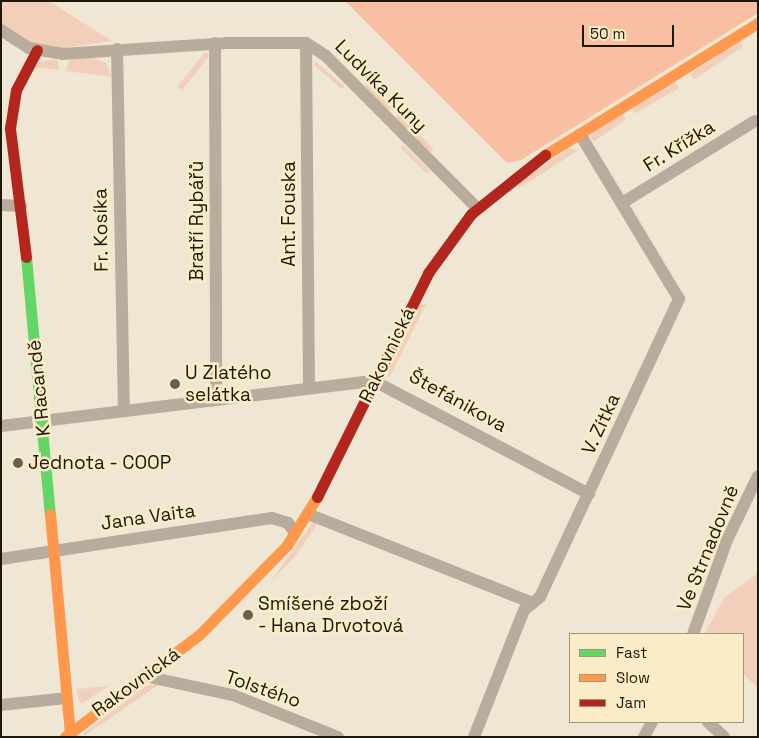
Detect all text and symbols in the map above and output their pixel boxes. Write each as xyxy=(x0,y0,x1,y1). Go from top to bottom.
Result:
scale bar xyxy=(584,15,676,47)
text: 50 m xyxy=(590,24,625,43)
street label: Ludvíka Kuny xyxy=(330,35,432,137)
street label: Fr. Křížka xyxy=(639,115,719,177)
street label: Bratří Rybářů xyxy=(186,161,208,281)
street label: Ant. Fouska xyxy=(278,161,300,267)
street label: Fr. Kosíka xyxy=(89,188,113,272)
street label: Rakovnická xyxy=(354,304,420,406)
street label: K Racandě xyxy=(23,339,55,437)
place label: U Zlatého selátka xyxy=(185,362,272,406)
street label: Štefánikova xyxy=(405,365,511,437)
marker: U Zlatého selátka xyxy=(169,378,181,390)
street label: V. Zítka xyxy=(577,390,625,458)
place label: Jednota - COOP xyxy=(28,452,172,474)
marker: Jednota - COOP xyxy=(12,457,24,469)
street label: Ve Strnadovně xyxy=(672,482,744,614)
street label: Jana Vaita xyxy=(99,499,197,535)
place label: Smíšené zboží - Hana Drvotová xyxy=(258,593,404,637)
marker: Smíšené zboží - Hana Drvotová xyxy=(242,609,254,621)
legend xyxy=(569,633,744,723)
street label: Rakovnická xyxy=(88,643,184,721)
text: Fast xyxy=(616,643,647,662)
street label: Tolstého xyxy=(222,665,304,713)
text: Slow xyxy=(616,668,650,687)
text: Jam xyxy=(616,693,646,712)

